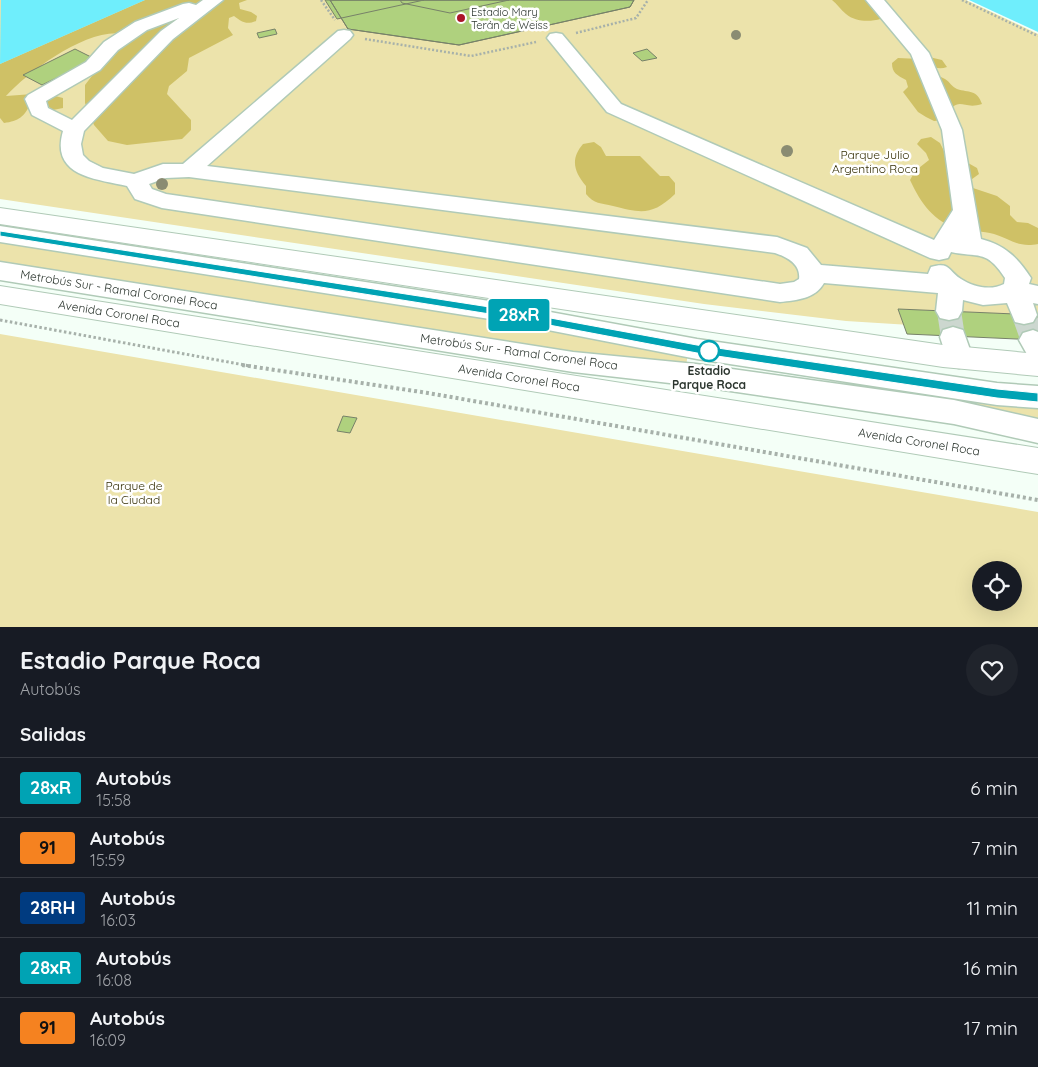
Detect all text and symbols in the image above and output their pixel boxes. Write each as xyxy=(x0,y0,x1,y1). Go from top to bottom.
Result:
place label: Estadio Mary Terán de Weiss xyxy=(471,5,548,32)
marker: Estadio Mary Terán de Weiss xyxy=(455,12,467,24)
park label: Parque Julio Argentino Roca xyxy=(832,147,918,176)
street label: Metrobús Sur - Ramal Coronel Roca xyxy=(19,266,219,313)
street label: Avenida Coronel Roca xyxy=(57,296,181,331)
line badge: 28xR xyxy=(484,299,554,331)
text: 28xR xyxy=(498,303,540,326)
street label: Metrobús Sur - Ramal Coronel Roca xyxy=(419,330,619,373)
marker: Estadio Parque Roca xyxy=(698,340,720,362)
street label: Avenida Coronel Roca xyxy=(457,360,581,395)
place label: Estadio Parque Roca xyxy=(672,363,746,392)
street label: Avenida Coronel Roca xyxy=(857,424,981,459)
park label: Parque de la Ciudad xyxy=(106,478,163,507)
map controls xyxy=(972,561,1022,611)
button: locate xyxy=(972,561,1022,611)
button: heart xyxy=(966,644,1018,696)
text: Estadio Parque Roca xyxy=(20,645,261,675)
text: Autobús xyxy=(20,679,81,699)
text: Salidas xyxy=(20,722,86,746)
text: Autobús xyxy=(96,766,171,790)
text: 28xR xyxy=(30,776,71,799)
text: 6 min xyxy=(970,776,1018,800)
text: 15:58 xyxy=(96,790,131,810)
text: Autobús xyxy=(90,826,165,850)
text: 91 xyxy=(39,836,56,859)
text: 7 min xyxy=(971,836,1018,860)
text: 15:59 xyxy=(90,850,125,870)
text: Autobús xyxy=(100,886,175,910)
text: 28RH xyxy=(30,896,75,919)
text: 11 min xyxy=(966,896,1018,920)
text: 16:03 xyxy=(100,910,136,930)
text: Autobús xyxy=(96,946,171,970)
text: 28xR xyxy=(30,956,71,979)
text: 16 min xyxy=(963,956,1018,980)
text: 16:08 xyxy=(96,970,132,990)
text: Autobús xyxy=(90,1006,165,1030)
text: 91 xyxy=(39,1016,56,1039)
text: 17 min xyxy=(964,1016,1018,1040)
text: 16:09 xyxy=(90,1030,126,1050)

